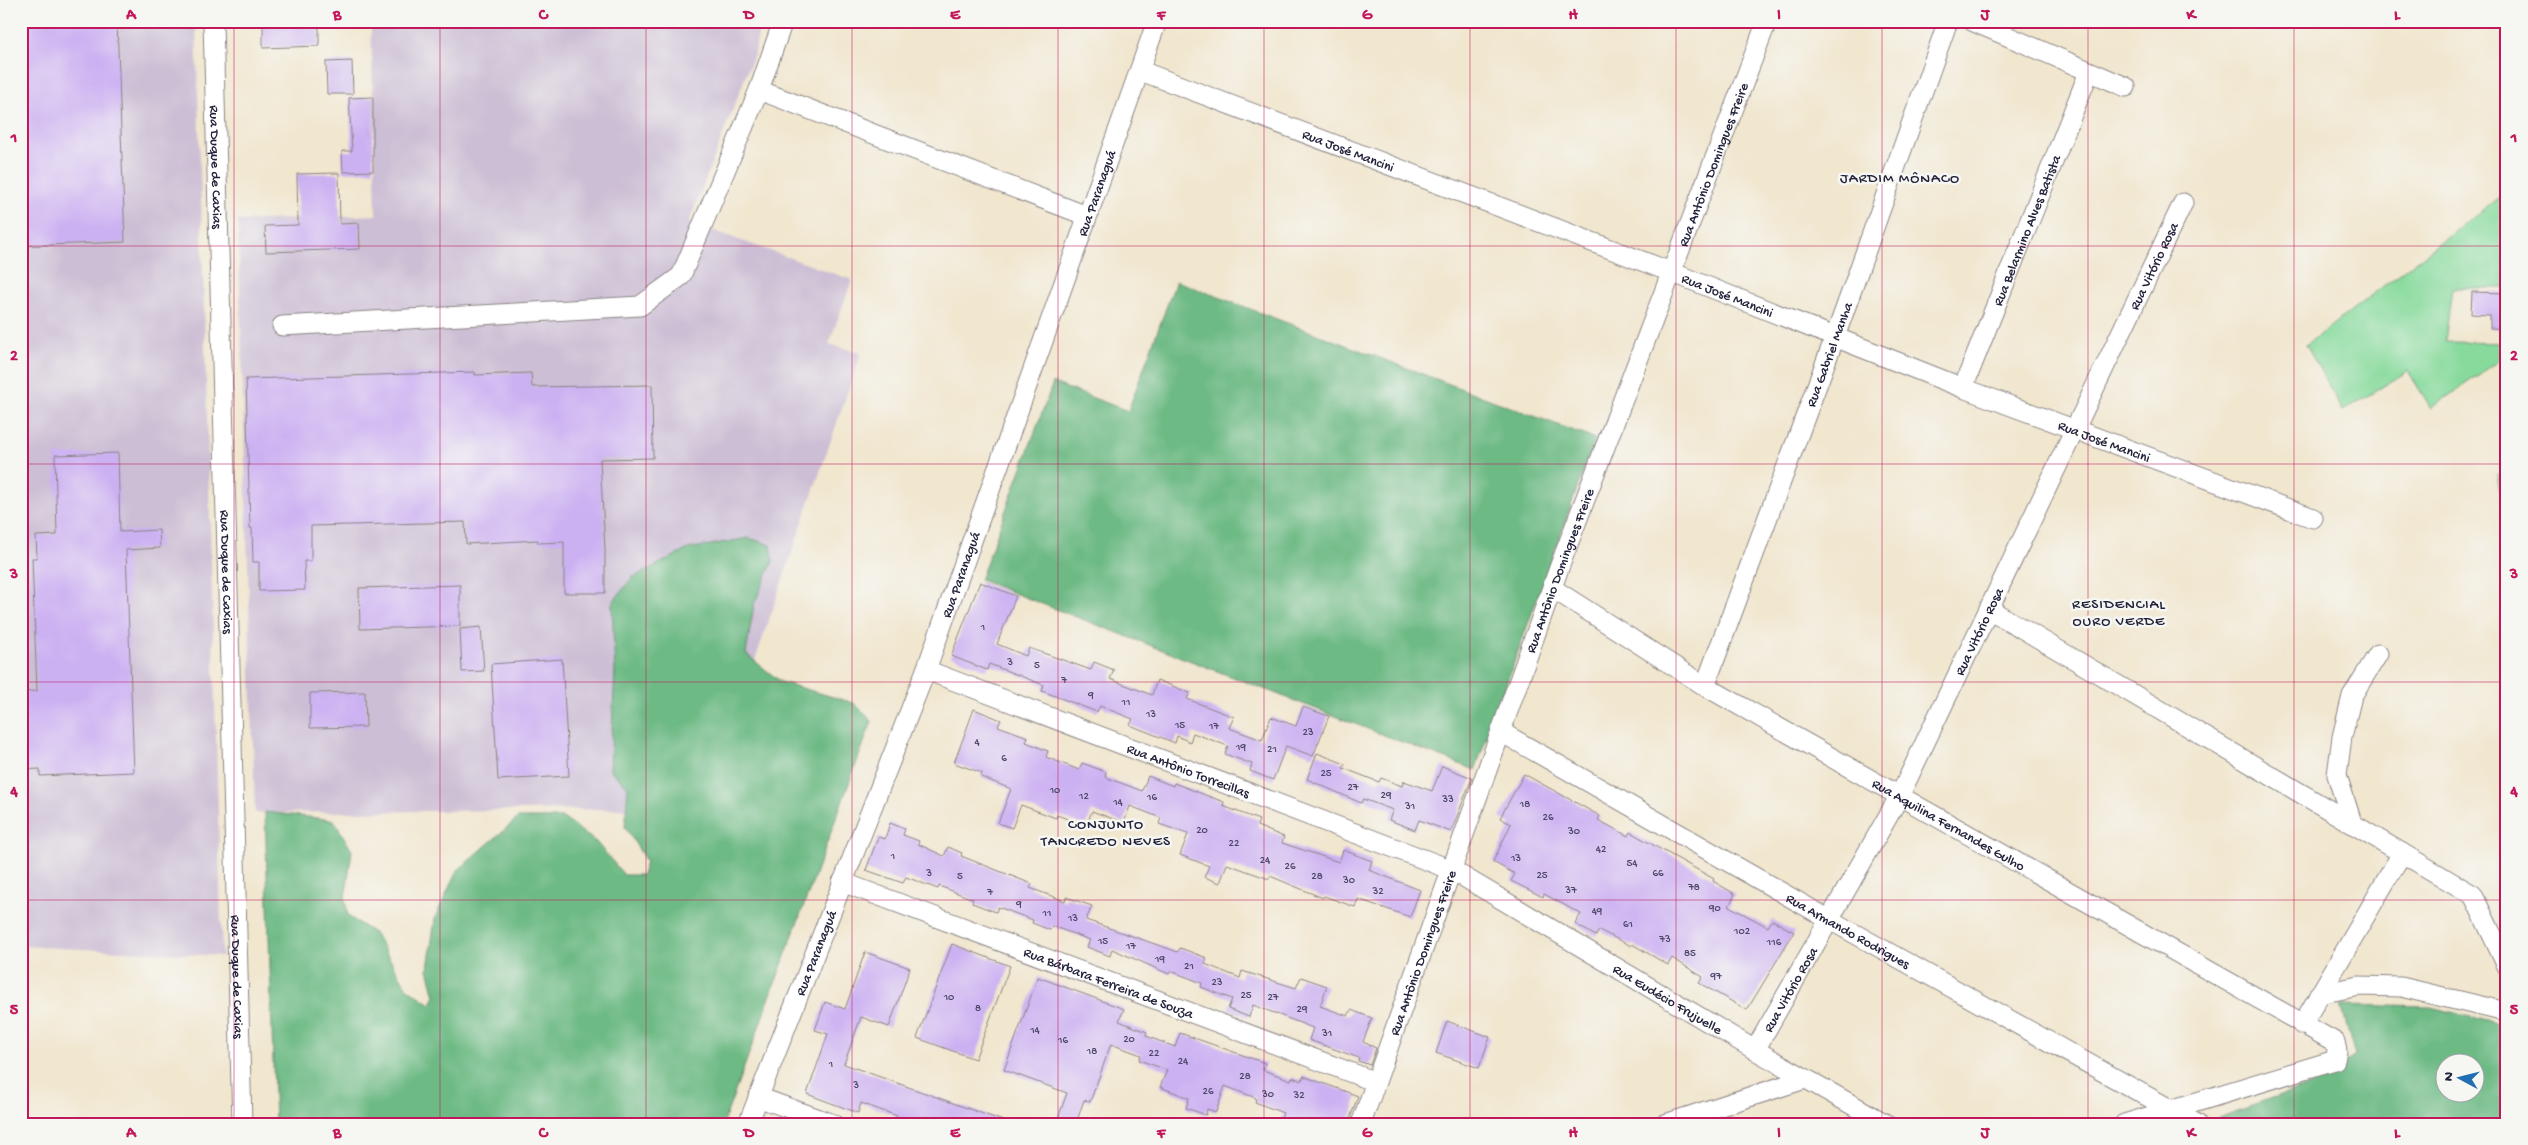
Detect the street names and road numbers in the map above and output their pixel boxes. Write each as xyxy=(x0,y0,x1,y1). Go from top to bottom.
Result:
street label: Rua Antônio Domingues Freire xyxy=(1676,80,1754,250)
street label: Rua Duque de Caxias xyxy=(204,105,224,230)
street label: Rua José Mancini xyxy=(1299,127,1396,177)
street label: Rua Paranaguá xyxy=(1075,147,1122,239)
street label: Rua Belarmino Alves Batista xyxy=(1991,152,2066,309)
street label: Rua Vitório Rosa xyxy=(2127,219,2184,313)
street label: Rua José Mancini xyxy=(1679,271,1775,323)
street label: Rua Gabriel Manha xyxy=(1804,299,1858,410)
street label: Rua José Mancini xyxy=(2055,418,2152,468)
street label: Rua Antônio Domingues Freire xyxy=(1523,486,1600,656)
street label: Rua Duque de Caxias xyxy=(215,510,235,635)
street label: Rua Paranaguá xyxy=(939,529,986,621)
street label: Rua Vitório Rosa xyxy=(1952,585,2009,679)
street label: Rua Antônio Torrecillas xyxy=(1124,741,1252,804)
street label: Rua Aquilina Fernandes Gulho xyxy=(1868,776,2027,876)
street label: Rua Antônio Domingues Freire xyxy=(1387,868,1462,1038)
street label: Rua Armando Rodrigues xyxy=(1782,891,1913,974)
street label: Rua Paranaguá xyxy=(793,907,842,999)
street label: Rua Duque de Caxias xyxy=(226,915,246,1040)
street label: Rua Vitório Rosa xyxy=(1761,944,1823,1036)
street label: Rua Bárbara Ferreira de Souza xyxy=(1021,945,1196,1024)
street label: Rua Eudécio Frujuelle xyxy=(1609,961,1725,1040)

